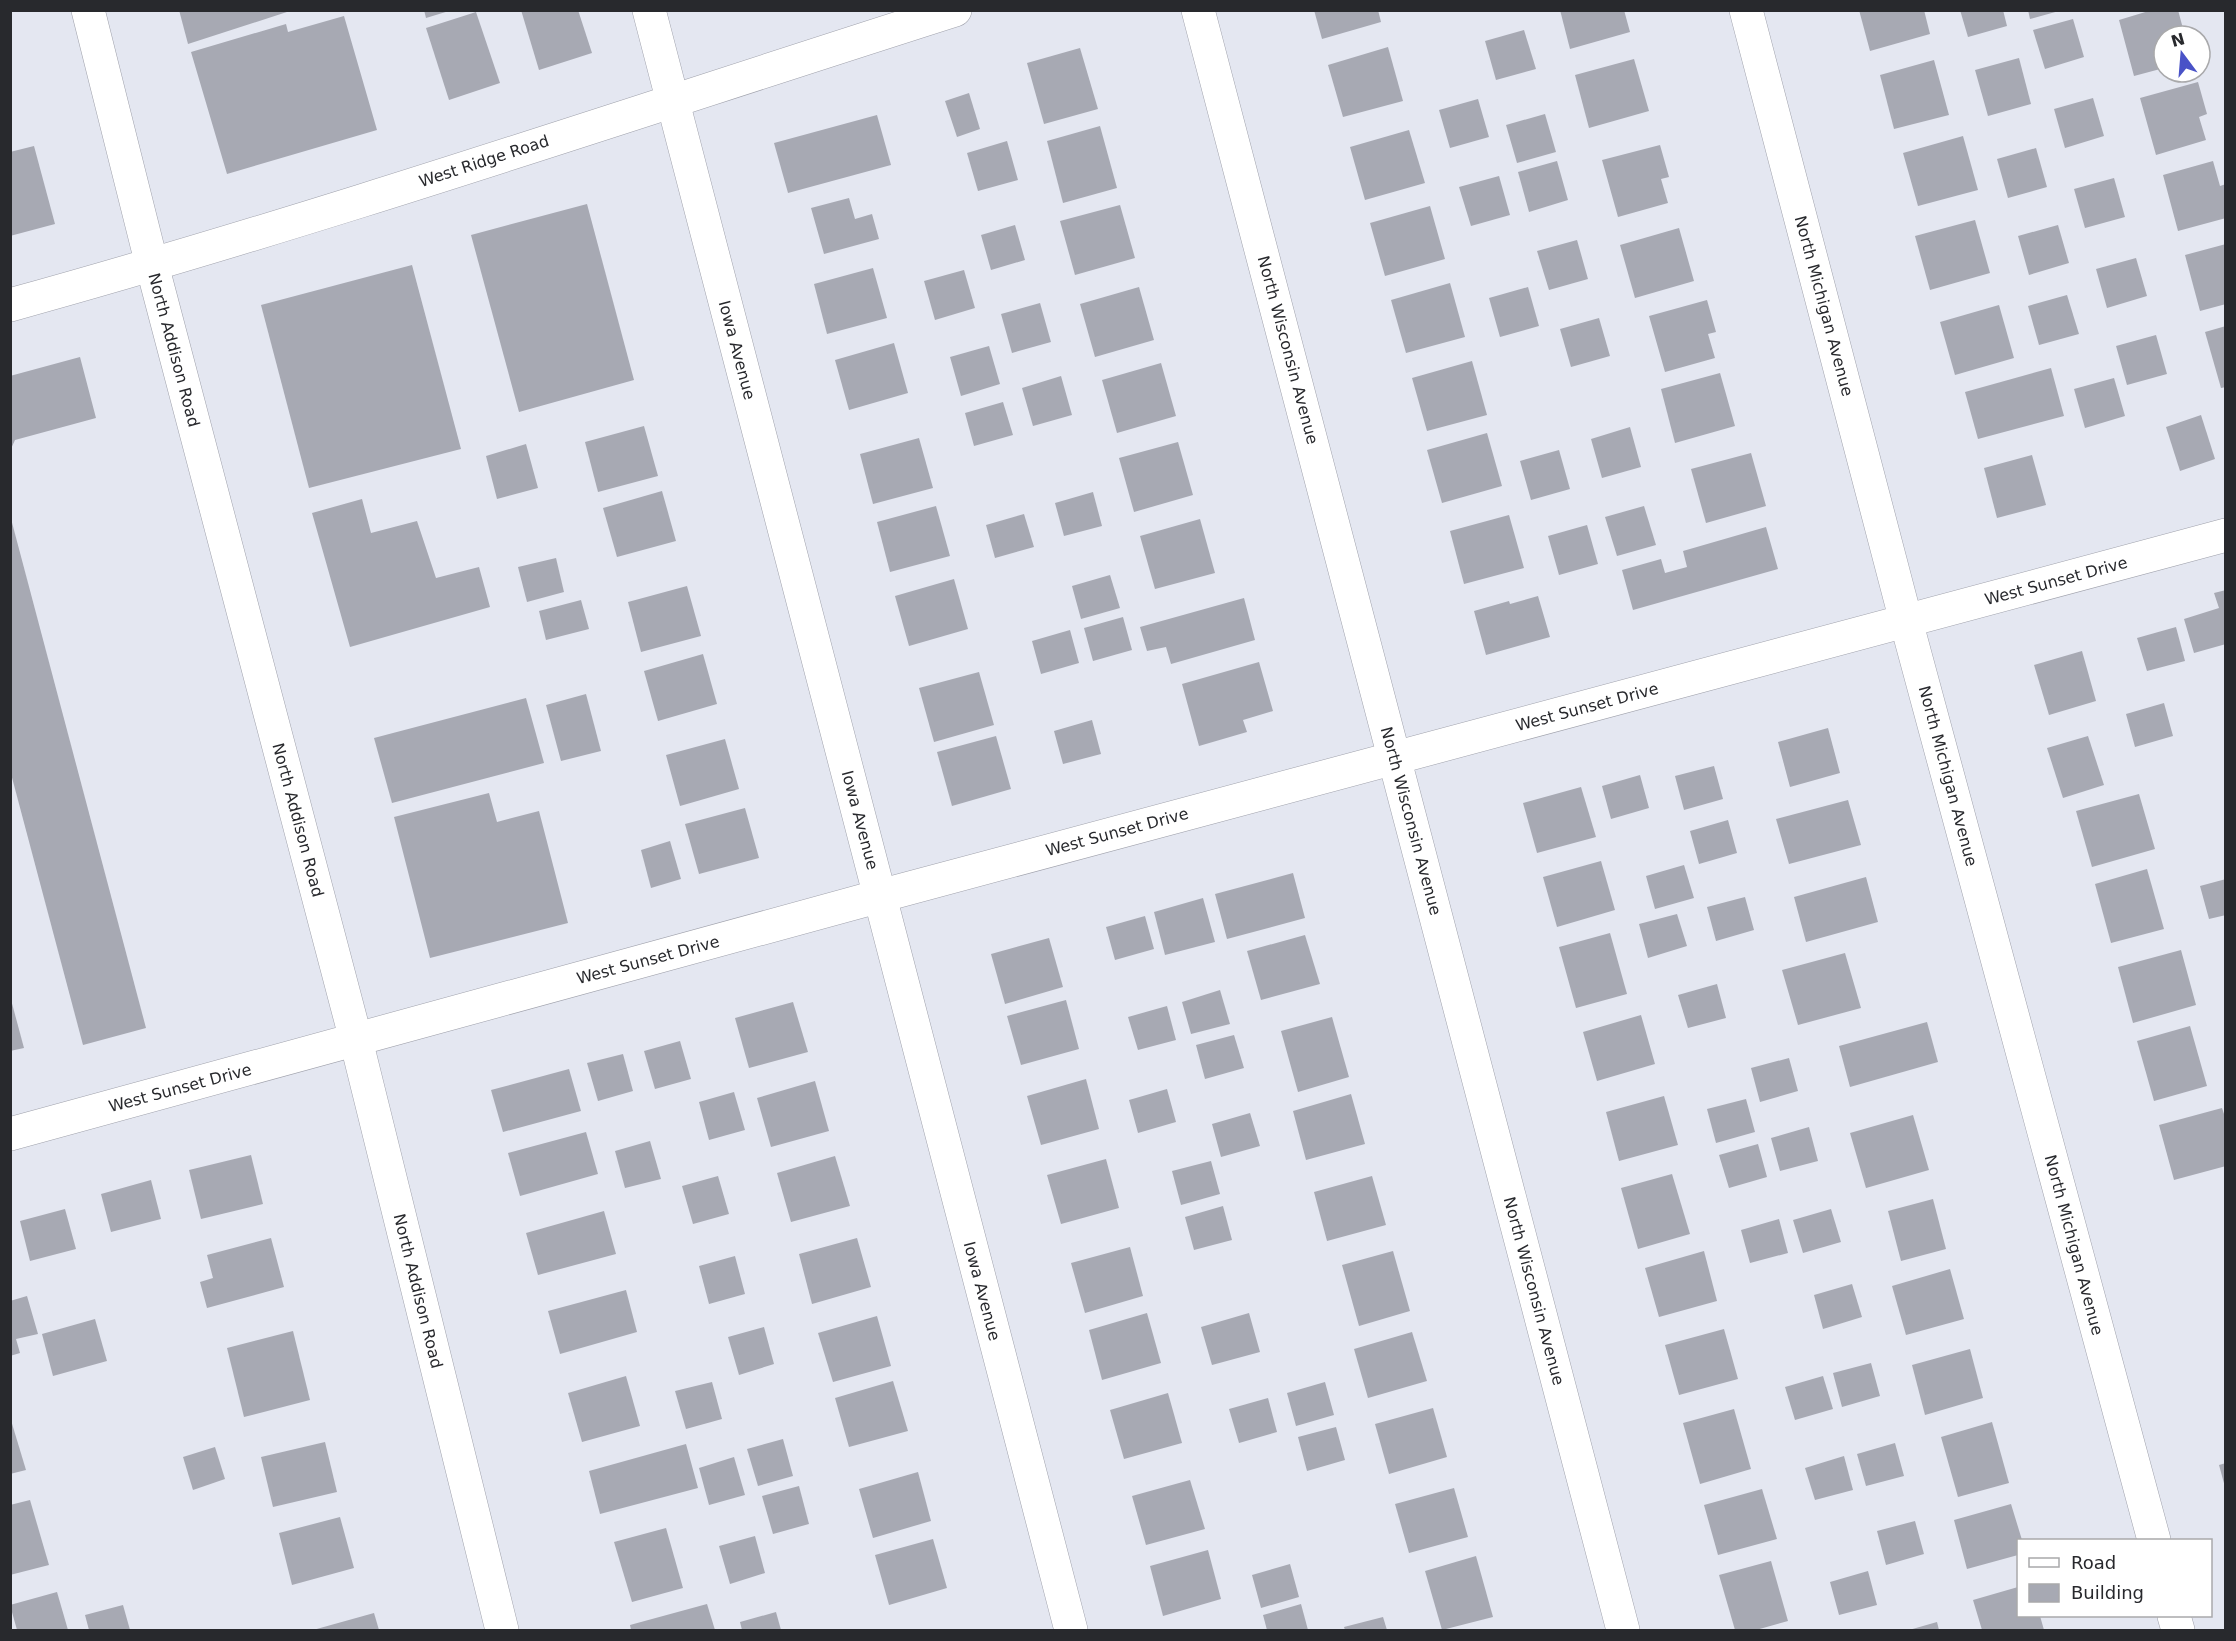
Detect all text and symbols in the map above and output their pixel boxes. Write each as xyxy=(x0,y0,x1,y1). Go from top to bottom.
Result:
north arrow xyxy=(2152,24,2212,84)
text: N xyxy=(2169,29,2187,51)
street label: West Ridge Road xyxy=(417,131,551,191)
street label: North Michigan Avenue xyxy=(1791,214,1857,398)
street label: North Wisconsin Avenue xyxy=(1254,254,1322,446)
street label: North Addison Road xyxy=(144,271,204,429)
street label: Iowa Avenue xyxy=(715,298,759,402)
street label: West Sunset Drive xyxy=(1983,553,2129,609)
street label: West Sunset Drive xyxy=(1514,679,1660,735)
street label: North Michigan Avenue xyxy=(1915,684,1981,868)
street label: North Wisconsin Avenue xyxy=(1377,725,1445,917)
street label: North Addison Road xyxy=(268,741,328,899)
street label: Iowa Avenue xyxy=(838,768,882,872)
street label: West Sunset Drive xyxy=(1044,804,1190,860)
street label: West Sunset Drive xyxy=(575,932,721,988)
street label: West Sunset Drive xyxy=(107,1060,253,1116)
street label: North Michigan Avenue xyxy=(2041,1153,2107,1337)
street label: North Wisconsin Avenue xyxy=(1500,1195,1568,1387)
street label: North Addison Road xyxy=(390,1212,446,1370)
street label: Iowa Avenue xyxy=(960,1239,1004,1343)
legend xyxy=(2017,1539,2212,1617)
text: Road xyxy=(2071,1552,2116,1573)
text: Building xyxy=(2071,1582,2144,1603)

